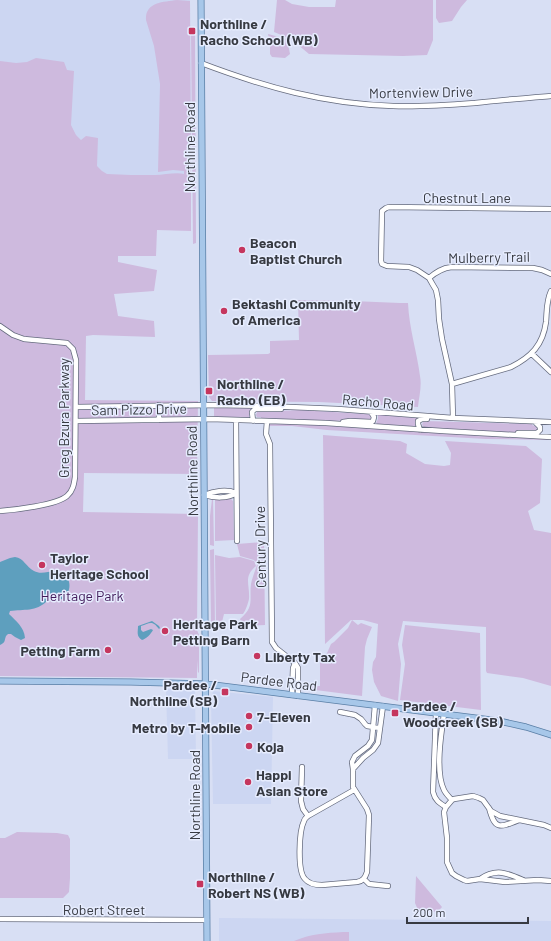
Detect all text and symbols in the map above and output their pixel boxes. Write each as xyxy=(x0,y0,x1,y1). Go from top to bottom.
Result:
place label: Northline / Racho School (WB) xyxy=(200,15,318,48)
marker: Northline / Racho School (WB) xyxy=(187,26,197,36)
street label: Mortenview Drive xyxy=(369,83,473,101)
street label: Northline Road xyxy=(181,102,198,192)
street label: Chestnut Lane xyxy=(423,189,511,206)
place label: Beacon Baptist Church xyxy=(250,234,342,267)
marker: Beacon Baptist Church xyxy=(237,245,247,255)
street label: Mulberry Trail xyxy=(448,248,530,266)
place label: Bektashi Community of America xyxy=(232,295,360,328)
marker: Bektashi Community of America xyxy=(219,306,229,316)
street label: Greg Bzura Parkway xyxy=(55,358,72,478)
place label: Northline / Racho (EB) xyxy=(217,375,285,408)
marker: Northline / Racho (EB) xyxy=(204,386,214,396)
street label: Racho Road xyxy=(341,390,415,414)
street label: Sam Pizzo Drive xyxy=(91,400,187,418)
street label: Northline Road xyxy=(183,426,201,516)
street label: Century Drive xyxy=(251,506,269,588)
place label: Taylor Heritage School xyxy=(50,549,149,582)
marker: Taylor Heritage School xyxy=(37,560,47,570)
park label: Heritage Park xyxy=(41,587,123,604)
place label: Heritage Park Petting Barn xyxy=(173,615,258,648)
marker: Heritage Park Petting Barn xyxy=(160,626,170,636)
place label: Petting Farm xyxy=(21,642,100,659)
marker: Petting Farm xyxy=(103,645,113,655)
place label: Liberty Tax xyxy=(265,648,336,665)
marker: Liberty Tax xyxy=(252,651,262,661)
street label: Pardee Road xyxy=(240,668,318,694)
place label: Pardee / Northline (SB) xyxy=(130,676,217,709)
marker: Pardee / Northline (SB) xyxy=(220,687,230,697)
place label: Pardee / Woodcreek (SB) xyxy=(403,697,503,730)
place label: 7-Eleven xyxy=(257,708,311,725)
marker: Pardee / Woodcreek (SB) xyxy=(390,708,400,718)
marker: 7-Eleven xyxy=(244,711,254,721)
place label: Metro by T-Mobile xyxy=(132,719,241,736)
marker: Metro by T-Mobile xyxy=(244,722,254,732)
place label: Koja xyxy=(257,738,284,755)
marker: Koja xyxy=(244,741,254,751)
street label: Northline Road xyxy=(186,750,203,840)
place label: Happi Asian Store xyxy=(256,766,328,799)
marker: Happi Asian Store xyxy=(243,777,253,787)
place label: Northline / Robert NS (WB) xyxy=(208,868,305,901)
marker: Northline / Robert NS (WB) xyxy=(195,879,205,889)
scale bar xyxy=(407,899,528,925)
street label: Robert Street xyxy=(63,901,145,918)
text: 200 m xyxy=(413,905,445,919)

